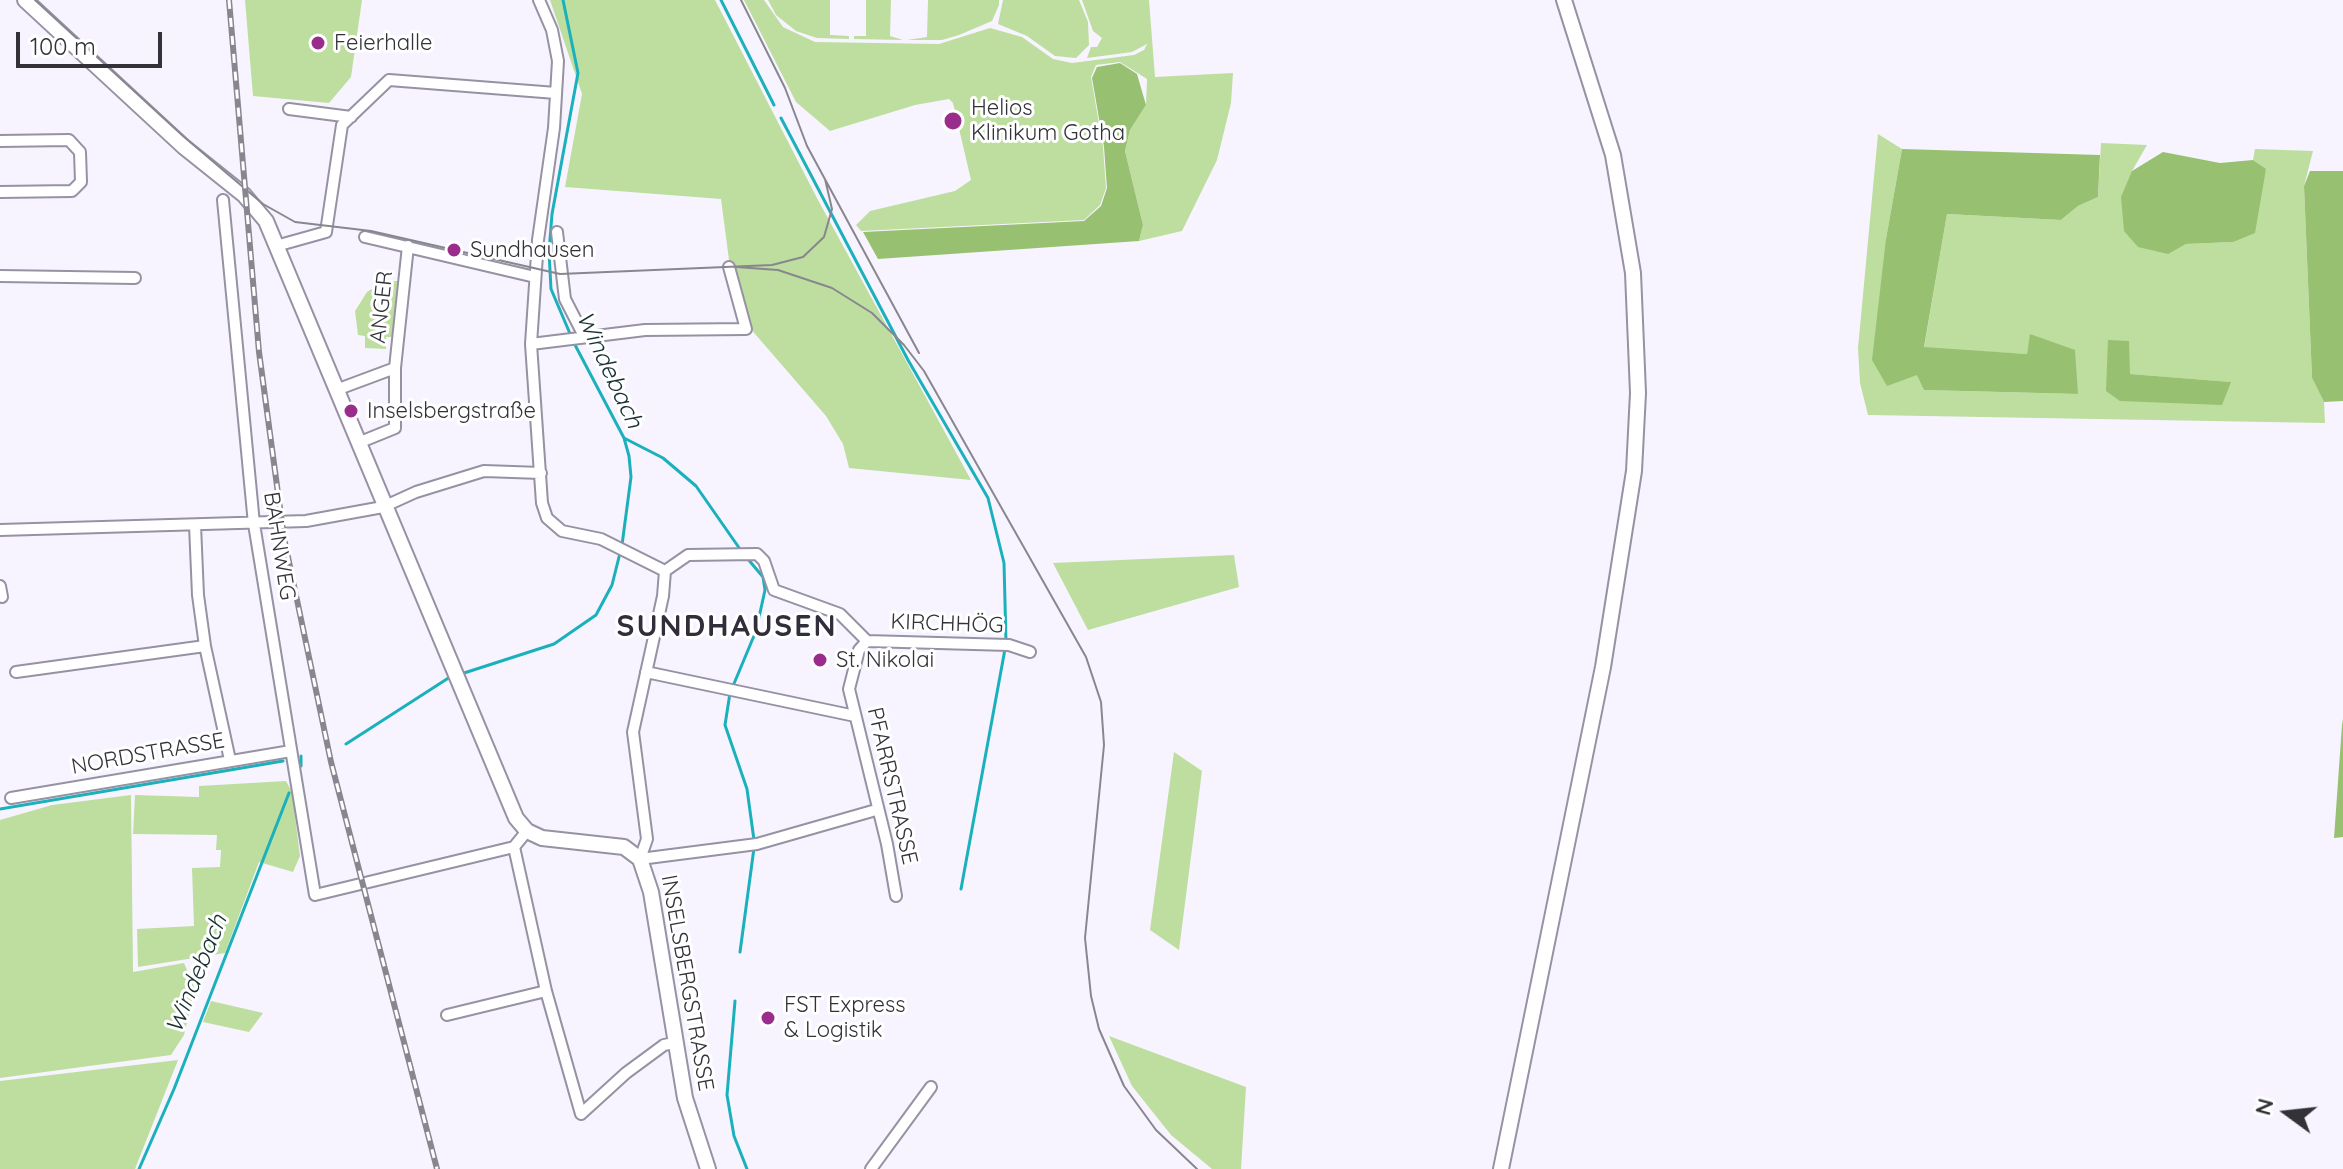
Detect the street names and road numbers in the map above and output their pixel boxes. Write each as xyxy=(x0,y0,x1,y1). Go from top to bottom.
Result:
street label: ANGER xyxy=(365,269,399,345)
street label: BAHNWEG xyxy=(257,490,301,602)
street label: KIRCHHÖG xyxy=(890,609,1004,639)
street label: PFARRSTRASSE xyxy=(861,705,923,867)
street label: NORDSTRASSE xyxy=(69,728,227,780)
street label: INSELSBERGSTRASSE xyxy=(655,873,719,1093)

